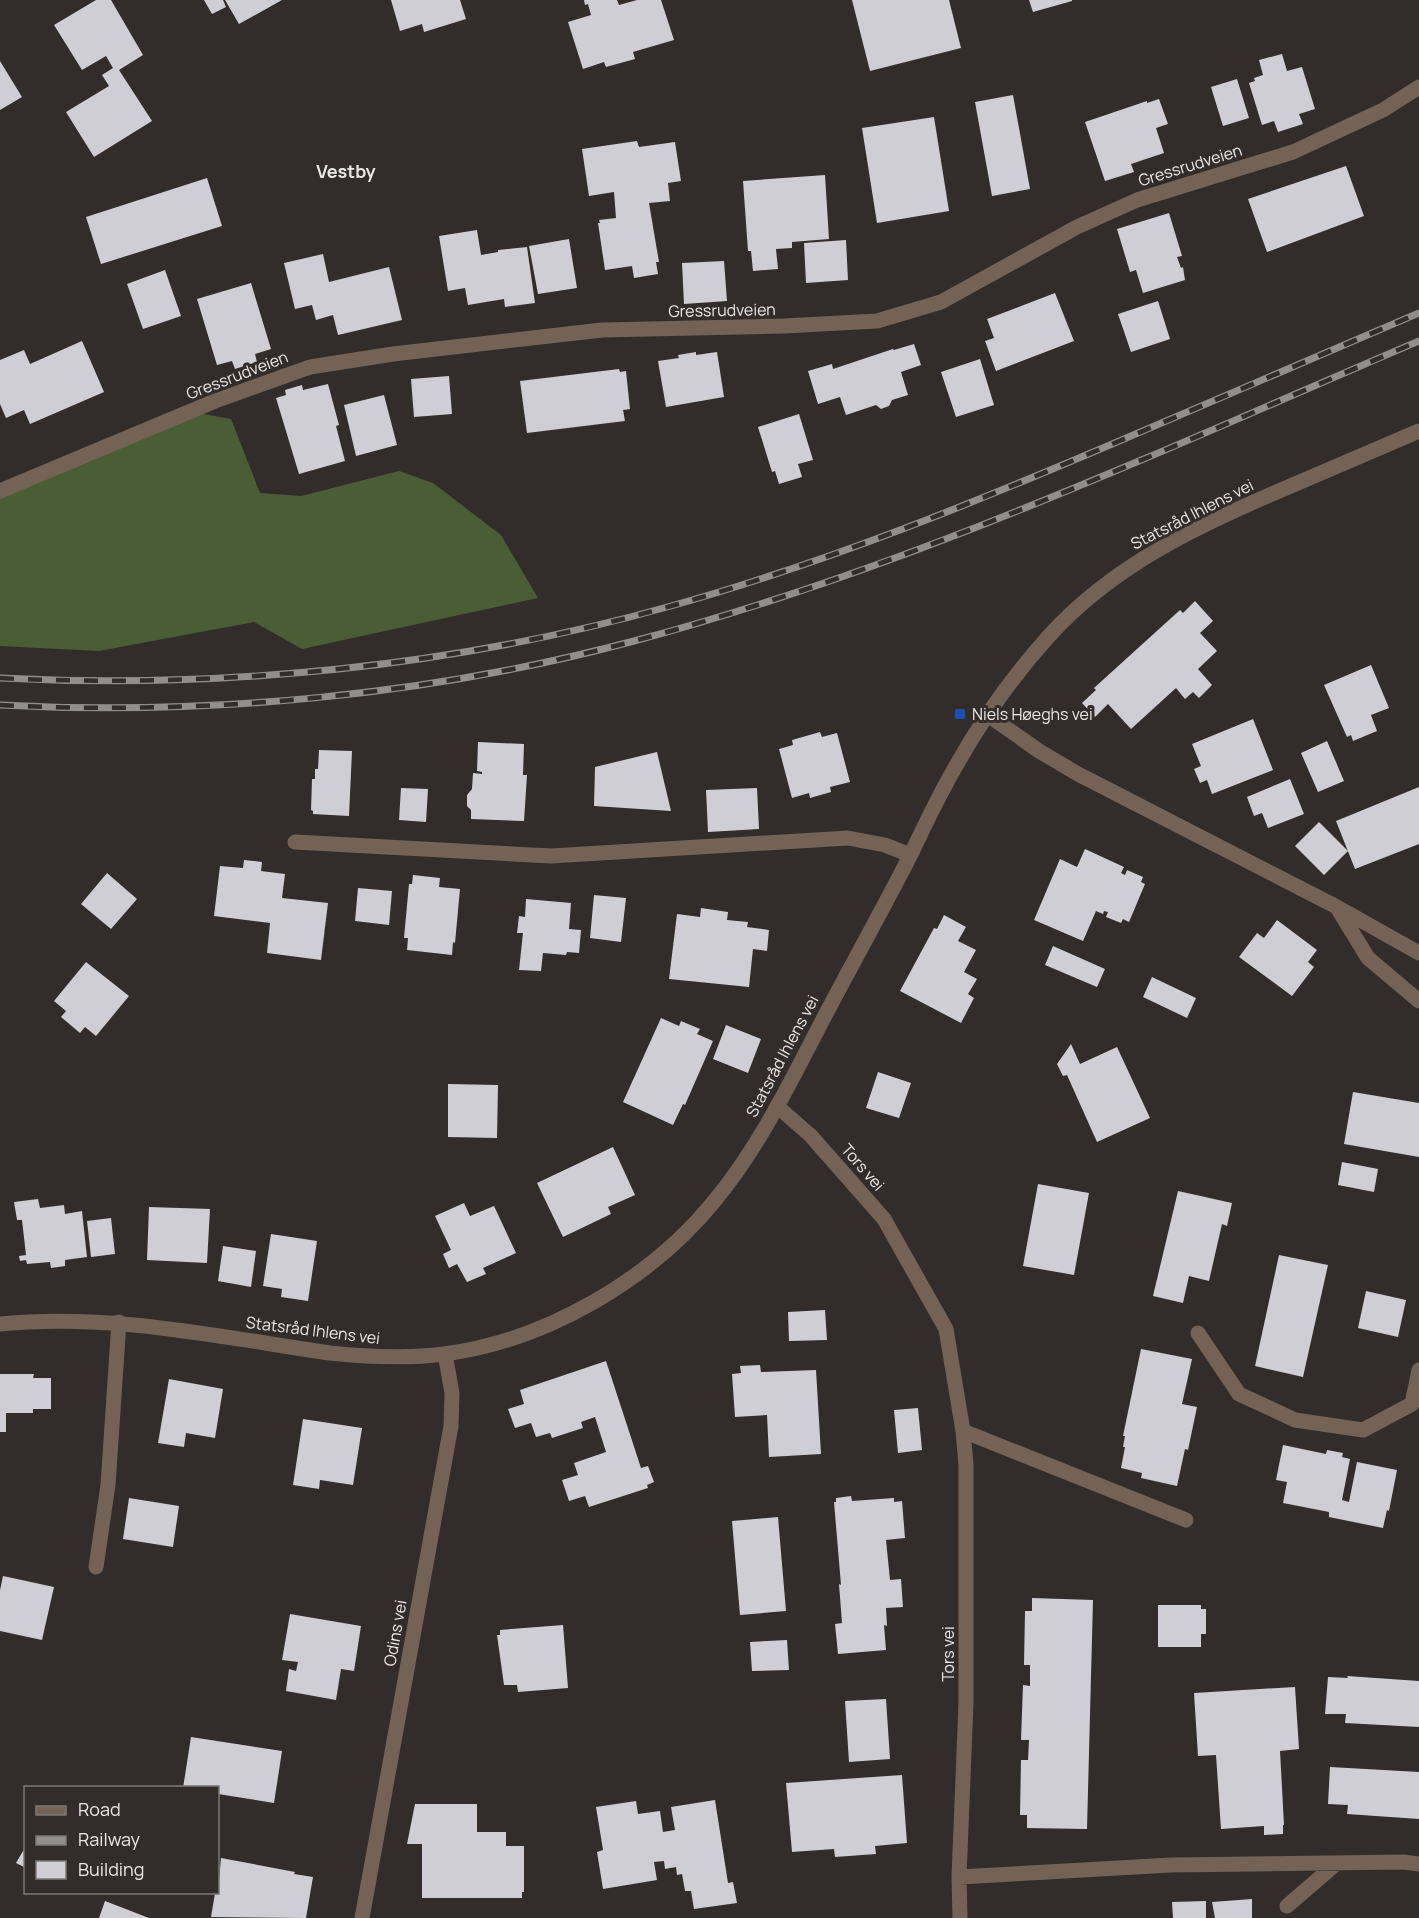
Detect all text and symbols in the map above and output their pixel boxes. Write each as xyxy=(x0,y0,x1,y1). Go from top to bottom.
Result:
street label: Gressrudveien xyxy=(1135,139,1245,191)
district label: Vestby xyxy=(316,159,376,183)
street label: Gressrudveien xyxy=(668,298,776,322)
street label: Gressrudveien xyxy=(183,346,291,404)
street label: Statsråd Ihlens vei xyxy=(1127,474,1257,554)
place label: Niels Høeghs vei xyxy=(972,703,1093,725)
marker: Niels Høeghs vei xyxy=(953,707,967,721)
street label: Statsråd Ihlens vei xyxy=(741,991,823,1121)
street label: Tors vei xyxy=(836,1139,890,1195)
street label: Statsråd Ihlens vei xyxy=(245,1311,381,1349)
street label: Odins vei xyxy=(378,1598,412,1668)
street label: Tors vei xyxy=(937,1626,959,1682)
legend xyxy=(24,1786,219,1894)
text: Road xyxy=(78,1797,121,1821)
text: Railway xyxy=(78,1827,140,1851)
text: Building xyxy=(78,1857,144,1881)

